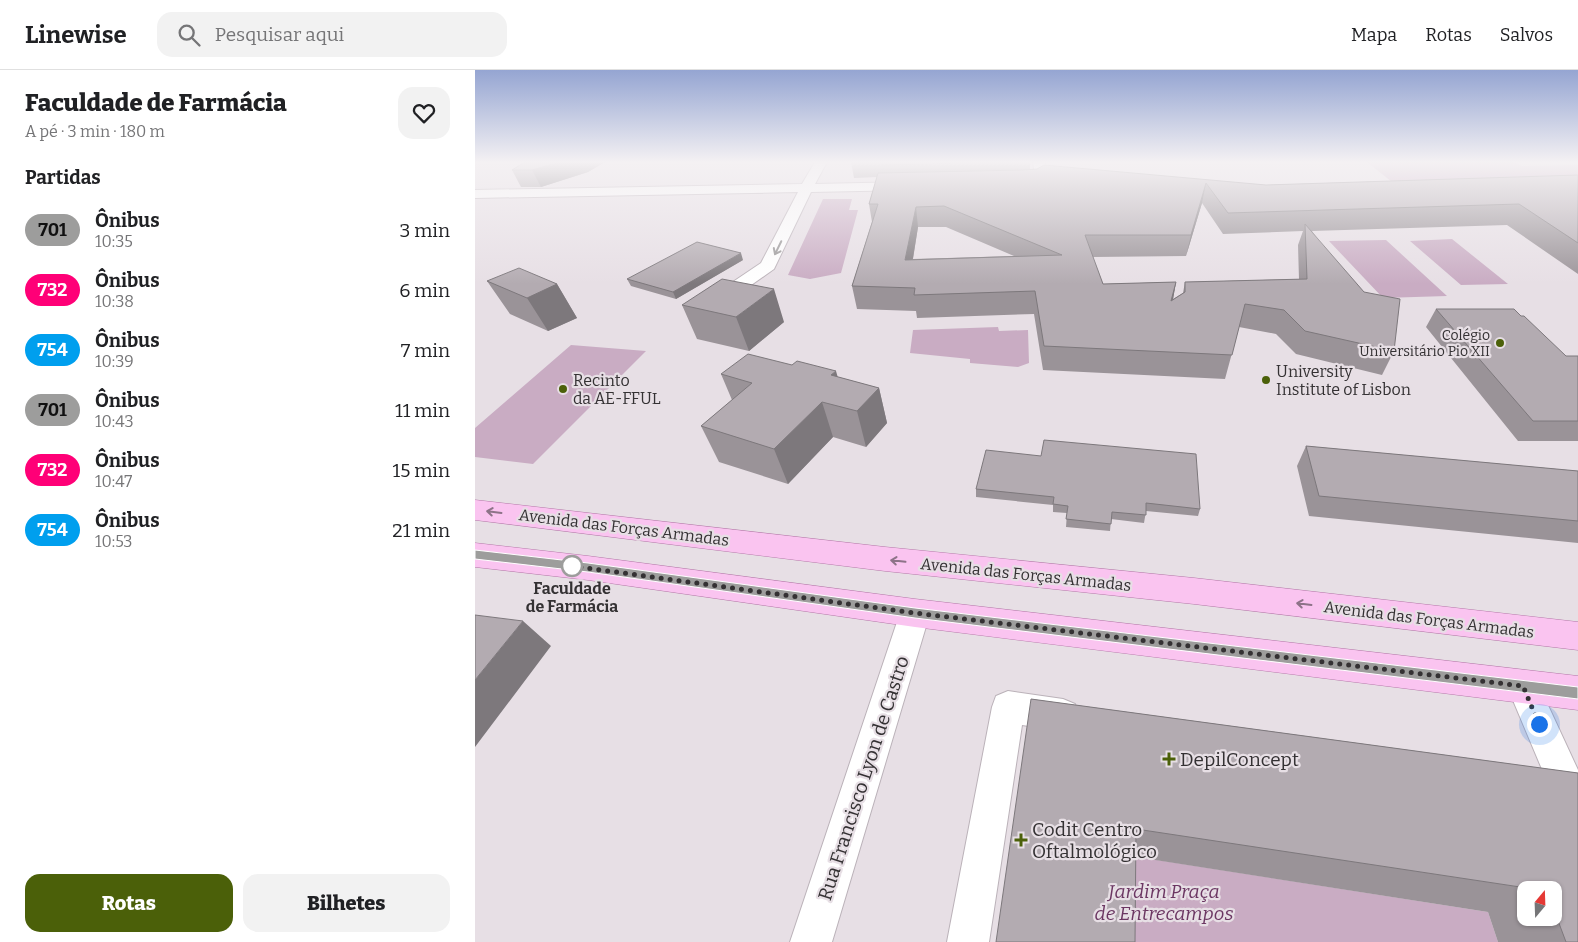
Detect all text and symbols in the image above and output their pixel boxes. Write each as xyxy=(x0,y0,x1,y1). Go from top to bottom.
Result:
search box xyxy=(157,12,507,57)
text: Linewise xyxy=(25,21,127,49)
icon: search xyxy=(175,21,203,49)
text: Pesquisar aqui xyxy=(215,23,344,46)
text: Mapa xyxy=(1351,24,1397,46)
text: Rotas xyxy=(1425,24,1472,46)
text: Salvos xyxy=(1500,24,1553,46)
button: heart xyxy=(398,87,450,139)
text: Faculdade de Farmácia xyxy=(25,89,287,117)
text: A pé · 3 min · 180 m xyxy=(25,122,165,141)
text: Partidas xyxy=(25,166,101,189)
text: Ônibus xyxy=(95,209,160,232)
text: 701 xyxy=(38,219,67,241)
text: 3 min xyxy=(400,219,450,242)
text: 10:35 xyxy=(95,232,133,251)
one-way arrow xyxy=(773,240,782,255)
text: Ônibus xyxy=(95,269,160,292)
text: 732 xyxy=(38,279,67,301)
text: 6 min xyxy=(399,279,450,302)
text: 10:38 xyxy=(95,292,134,311)
place label: Colégio Universitário Pio XII xyxy=(1359,327,1490,360)
text: Ônibus xyxy=(95,329,160,352)
marker: Colégio Universitário Pio XII xyxy=(1494,337,1506,349)
text: 754 xyxy=(37,339,68,361)
text: 7 min xyxy=(401,339,450,362)
text: 10:39 xyxy=(95,352,134,371)
place label: University Institute of Lisbon xyxy=(1276,362,1411,399)
place label: Recinto da AE-FFUL xyxy=(573,371,661,408)
marker: University Institute of Lisbon xyxy=(1260,374,1272,386)
marker: Recinto da AE-FFUL xyxy=(557,383,569,395)
text: Ônibus xyxy=(95,389,160,412)
text: 701 xyxy=(38,399,67,421)
text: 11 min xyxy=(395,399,450,422)
text: 10:43 xyxy=(95,412,134,431)
text: Ônibus xyxy=(95,449,160,472)
text: 732 xyxy=(38,459,67,481)
text: 15 min xyxy=(393,459,450,482)
text: 10:47 xyxy=(95,472,132,491)
street label: Avenida das Forças Armadas xyxy=(518,505,730,550)
one-way arrow xyxy=(486,507,502,517)
text: Ônibus xyxy=(95,509,160,532)
text: 754 xyxy=(37,519,68,541)
text: 21 min xyxy=(392,519,450,542)
text: 10:53 xyxy=(95,532,132,551)
street label: Avenida das Forças Armadas xyxy=(920,554,1132,595)
marker: Faculdade de Farmácia xyxy=(561,555,583,577)
one-way arrow xyxy=(891,556,907,566)
place label: Faculdade de Farmácia xyxy=(526,579,618,616)
street label: Avenida das Forças Armadas xyxy=(1323,597,1535,642)
one-way arrow xyxy=(1296,599,1312,609)
street label: Rua Francisco Lyon de Castro xyxy=(813,653,914,903)
your location xyxy=(1527,712,1552,737)
place label: DepilConcept xyxy=(1180,748,1299,771)
marker: DepilConcept xyxy=(1162,752,1176,766)
place label: Codit Centro Oftalmológico xyxy=(1032,818,1157,863)
marker: Codit Centro Oftalmológico xyxy=(1014,833,1028,847)
button: Rotas xyxy=(25,874,233,932)
button: Bilhetes xyxy=(243,874,450,932)
park label: Jardim Praça de Entrecampos xyxy=(1095,880,1233,925)
north arrow xyxy=(1517,881,1563,926)
map controls xyxy=(1517,881,1562,926)

